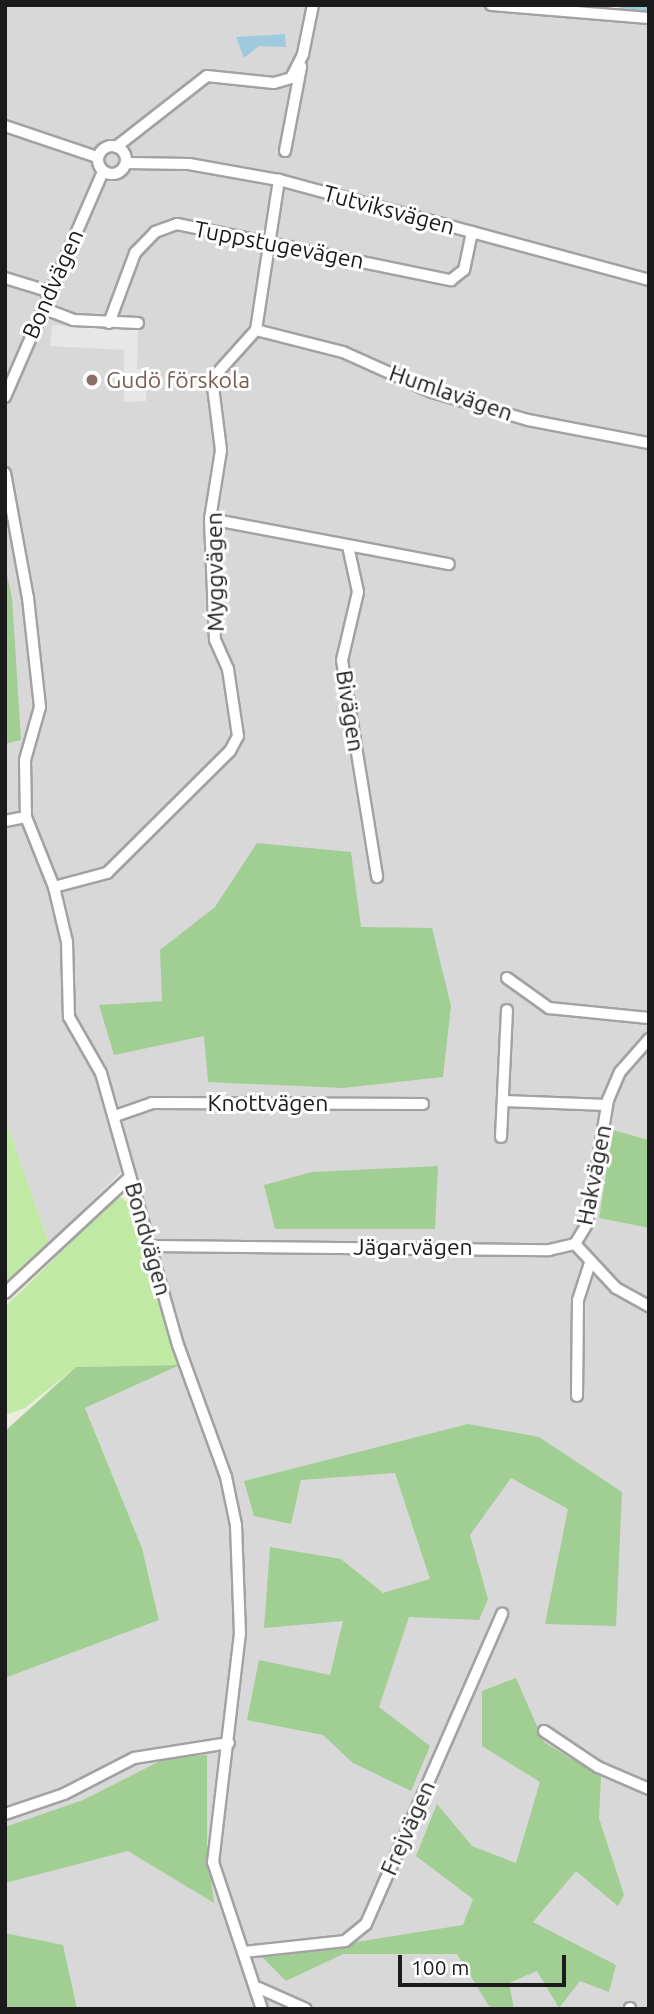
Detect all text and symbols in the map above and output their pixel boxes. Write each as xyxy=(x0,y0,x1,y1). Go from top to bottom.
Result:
street label: Tutviksvägen xyxy=(320,179,458,241)
street label: Tuppstugevägen xyxy=(192,215,366,275)
street label: Bondvägen xyxy=(17,225,89,343)
street label: Humlavägen xyxy=(386,359,516,427)
place label: Gudö förskola xyxy=(106,366,250,394)
marker: Gudö förskola xyxy=(84,372,100,388)
street label: Myggvägen xyxy=(200,512,230,632)
street label: Bivägen xyxy=(330,668,370,754)
street label: Knottvägen xyxy=(208,1089,328,1117)
street label: Hakvägen xyxy=(571,1123,617,1227)
street label: Bondvägen xyxy=(119,1179,177,1299)
street label: Jägarvägen xyxy=(353,1233,473,1261)
street label: Frejvägen xyxy=(375,1776,441,1880)
scale bar xyxy=(402,1940,570,1984)
text: 100 m xyxy=(411,1955,469,1979)

